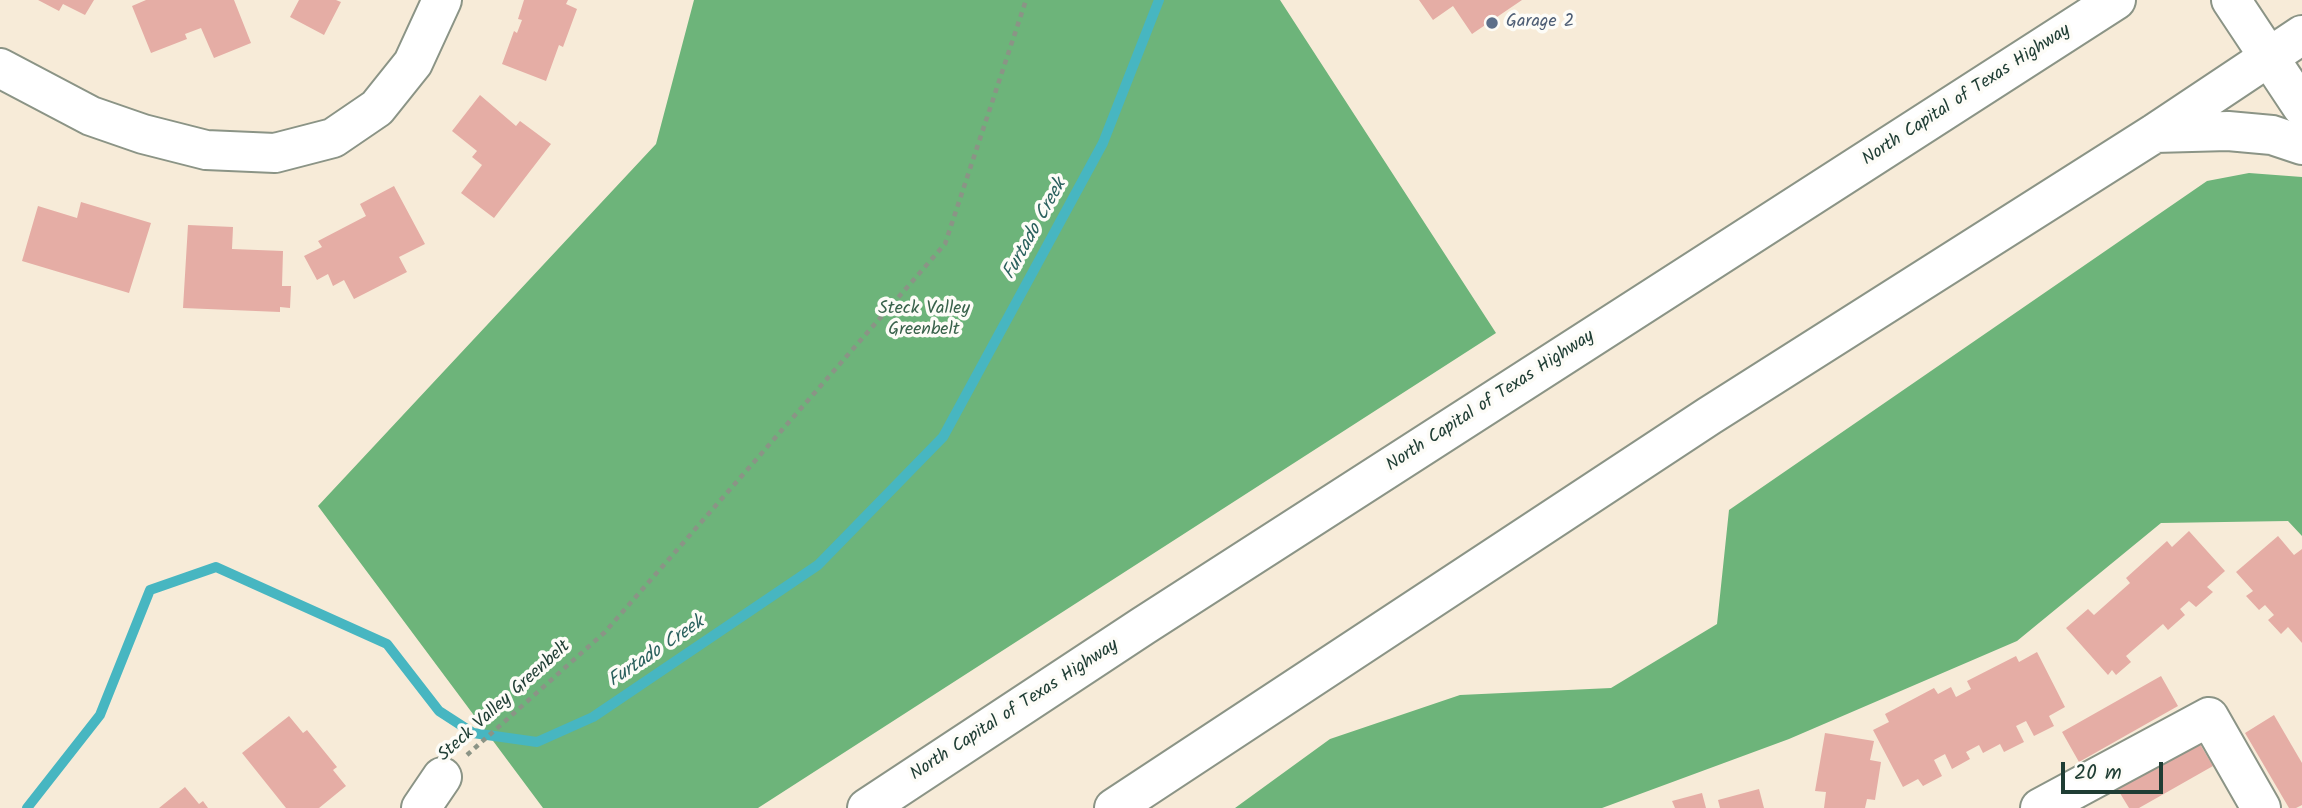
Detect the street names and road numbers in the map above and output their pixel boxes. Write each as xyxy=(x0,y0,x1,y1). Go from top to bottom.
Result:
street label: North Capital of Texas Highway xyxy=(1859,21,2075,171)
street label: North Capital of Texas Highway xyxy=(1383,327,1599,477)
street label: North Capital of Texas Highway xyxy=(907,636,1123,786)
street label: Steck Valley Greenbelt xyxy=(434,637,576,767)

